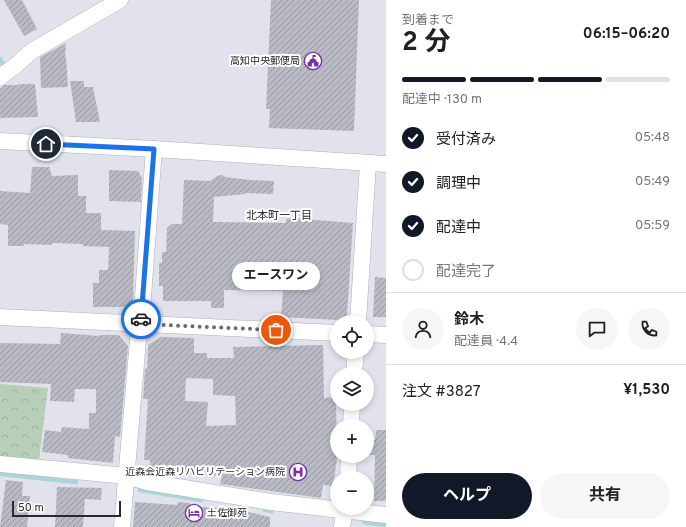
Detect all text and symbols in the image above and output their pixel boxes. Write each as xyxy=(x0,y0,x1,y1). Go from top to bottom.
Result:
text: 到着まで xyxy=(402,13,454,29)
text: 06:15–06:20 xyxy=(583,25,670,44)
text: 2 分 xyxy=(402,27,450,60)
public building icon: 高知中央郵便局 xyxy=(303,51,323,71)
place label: 高知中央郵便局 xyxy=(230,55,300,68)
text: 配達中 · 130 m xyxy=(402,92,482,108)
pin xyxy=(29,127,63,161)
icon: check xyxy=(402,127,424,149)
text: 05:48 xyxy=(635,130,670,146)
text: 受付済み xyxy=(436,131,496,150)
icon: home xyxy=(35,133,57,155)
icon: check xyxy=(402,171,424,193)
text: 05:49 xyxy=(635,174,670,190)
text: 調理中 xyxy=(436,175,481,194)
district label: 北本町一丁目 xyxy=(246,209,312,223)
icon: check xyxy=(402,215,424,237)
text: 05:59 xyxy=(635,218,670,234)
text: 配達中 xyxy=(436,219,481,238)
callout: エースワン xyxy=(232,262,320,290)
text: 配達完了 xyxy=(436,263,496,282)
text: エースワン xyxy=(244,268,308,284)
courier xyxy=(121,299,161,339)
icon: car xyxy=(130,308,152,330)
button: person xyxy=(402,308,444,350)
button: chat xyxy=(576,308,618,350)
button: phone xyxy=(628,308,670,350)
text: 鈴木 xyxy=(454,311,484,330)
pin xyxy=(259,313,293,347)
map controls xyxy=(330,315,374,515)
button: locate xyxy=(330,315,374,359)
icon: bag xyxy=(265,319,287,341)
text: 配達員 · 4.4 xyxy=(454,334,518,350)
button: layers xyxy=(330,367,374,411)
text: ¥1,530 xyxy=(623,381,670,400)
text: 注文 #3827 xyxy=(402,383,481,402)
button: + xyxy=(330,419,374,463)
hospital icon: 近森会近森リハビリテーション病院 xyxy=(288,462,308,482)
place label: 近森会近森リハビリテーション病院 xyxy=(125,466,285,479)
button: − xyxy=(330,471,374,515)
button: ヘルプ xyxy=(402,473,532,519)
button: 共有 xyxy=(540,473,670,519)
scale bar xyxy=(12,499,121,518)
text: 50 m xyxy=(18,501,44,515)
hotel icon: 土佐御苑 xyxy=(184,503,204,523)
place label: 土佐御苑 xyxy=(207,507,247,520)

